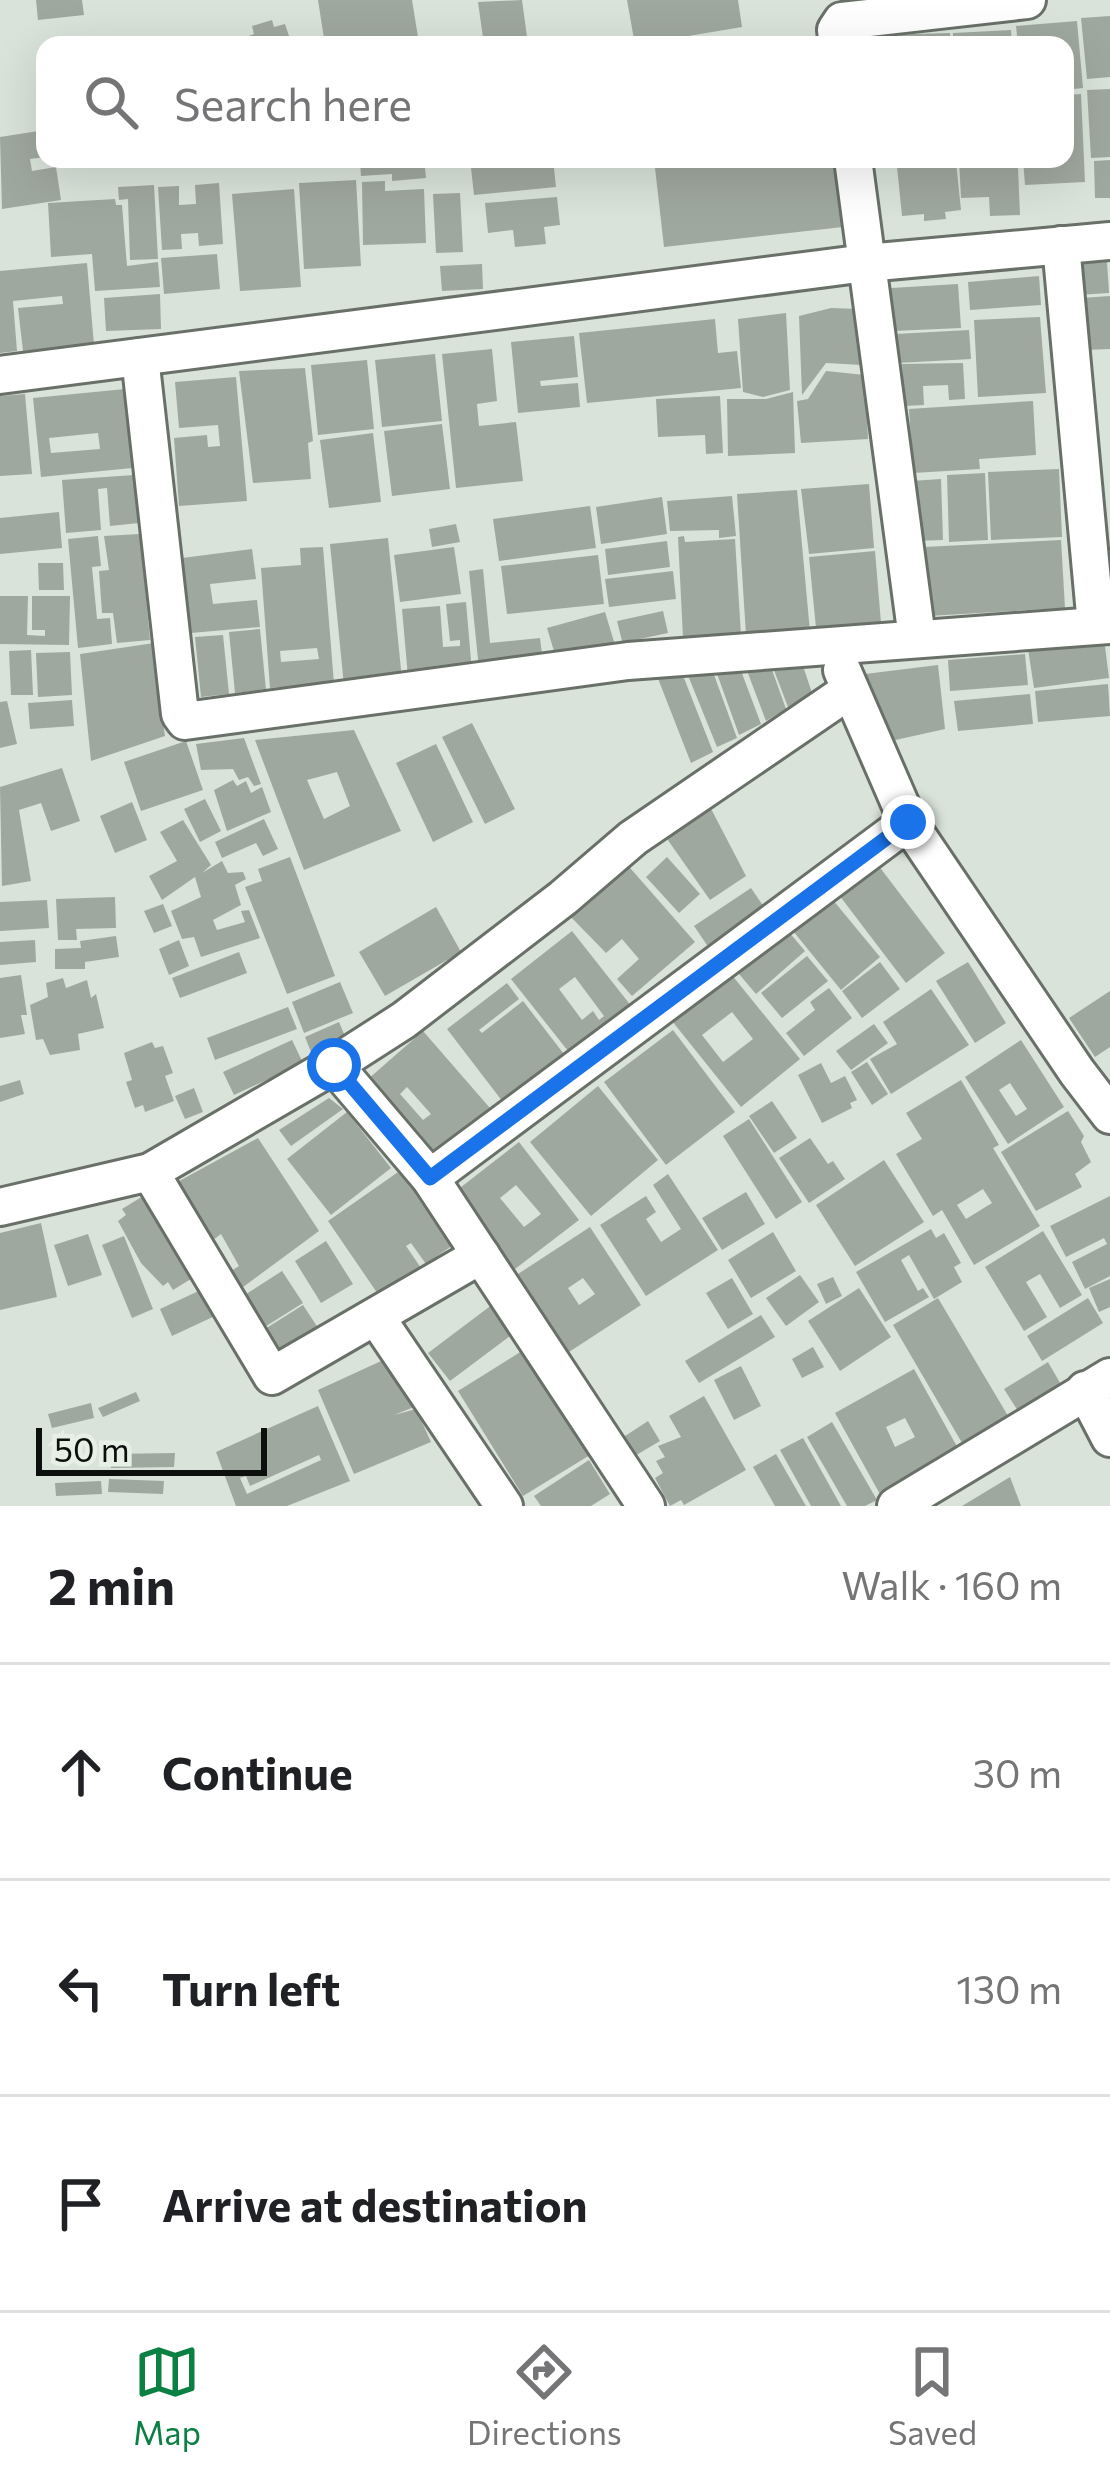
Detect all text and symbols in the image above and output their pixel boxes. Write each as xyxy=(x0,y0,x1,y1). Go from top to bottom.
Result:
search box xyxy=(36,36,1074,168)
icon: search xyxy=(78,69,144,135)
text: Search here xyxy=(174,75,412,130)
route end xyxy=(881,795,935,849)
route start xyxy=(307,1038,361,1092)
scale bar xyxy=(36,1422,267,1475)
text: 50 m xyxy=(54,1428,130,1469)
text: 2 min xyxy=(48,1553,175,1616)
text: Walk · 160 m xyxy=(841,1560,1062,1608)
icon: ahead xyxy=(48,1739,114,1805)
text: Continue xyxy=(162,1744,353,1799)
text: 30 m xyxy=(973,1748,1062,1796)
icon: left xyxy=(48,1955,114,2021)
text: Turn left xyxy=(162,1960,340,2015)
text: 130 m xyxy=(956,1964,1062,2012)
icon: arrive xyxy=(48,2171,114,2237)
text: Arrive at destination xyxy=(162,2176,588,2231)
tab: Map xyxy=(133,2339,201,2452)
tab: Directions xyxy=(467,2339,622,2452)
tab: Saved xyxy=(888,2339,977,2452)

